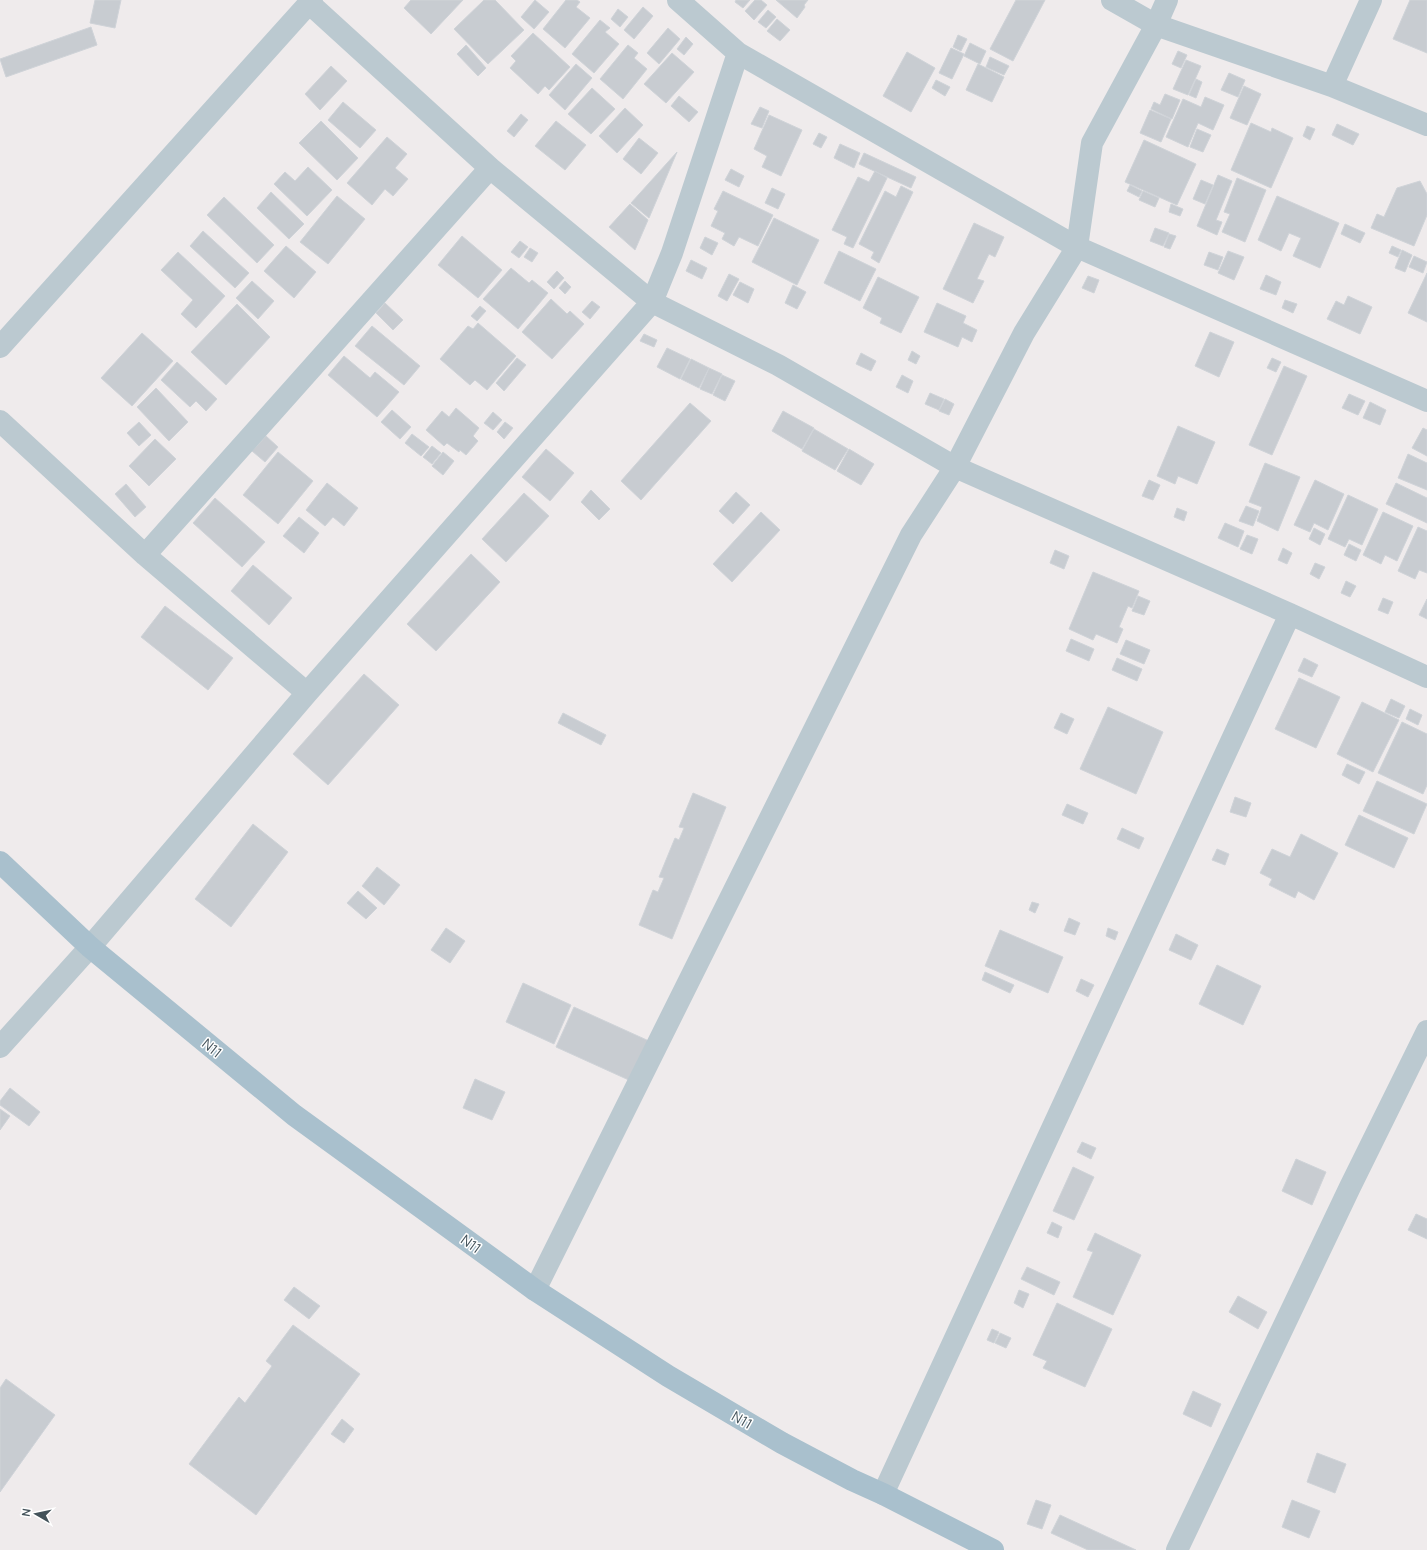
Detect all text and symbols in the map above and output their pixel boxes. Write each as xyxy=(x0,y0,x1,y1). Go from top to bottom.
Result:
street label: N11 xyxy=(198,1034,226,1061)
street label: N11 xyxy=(457,1230,485,1257)
street label: N11 xyxy=(729,1406,756,1433)
north arrow xyxy=(16,1494,56,1534)
text: N xyxy=(18,1507,34,1517)

